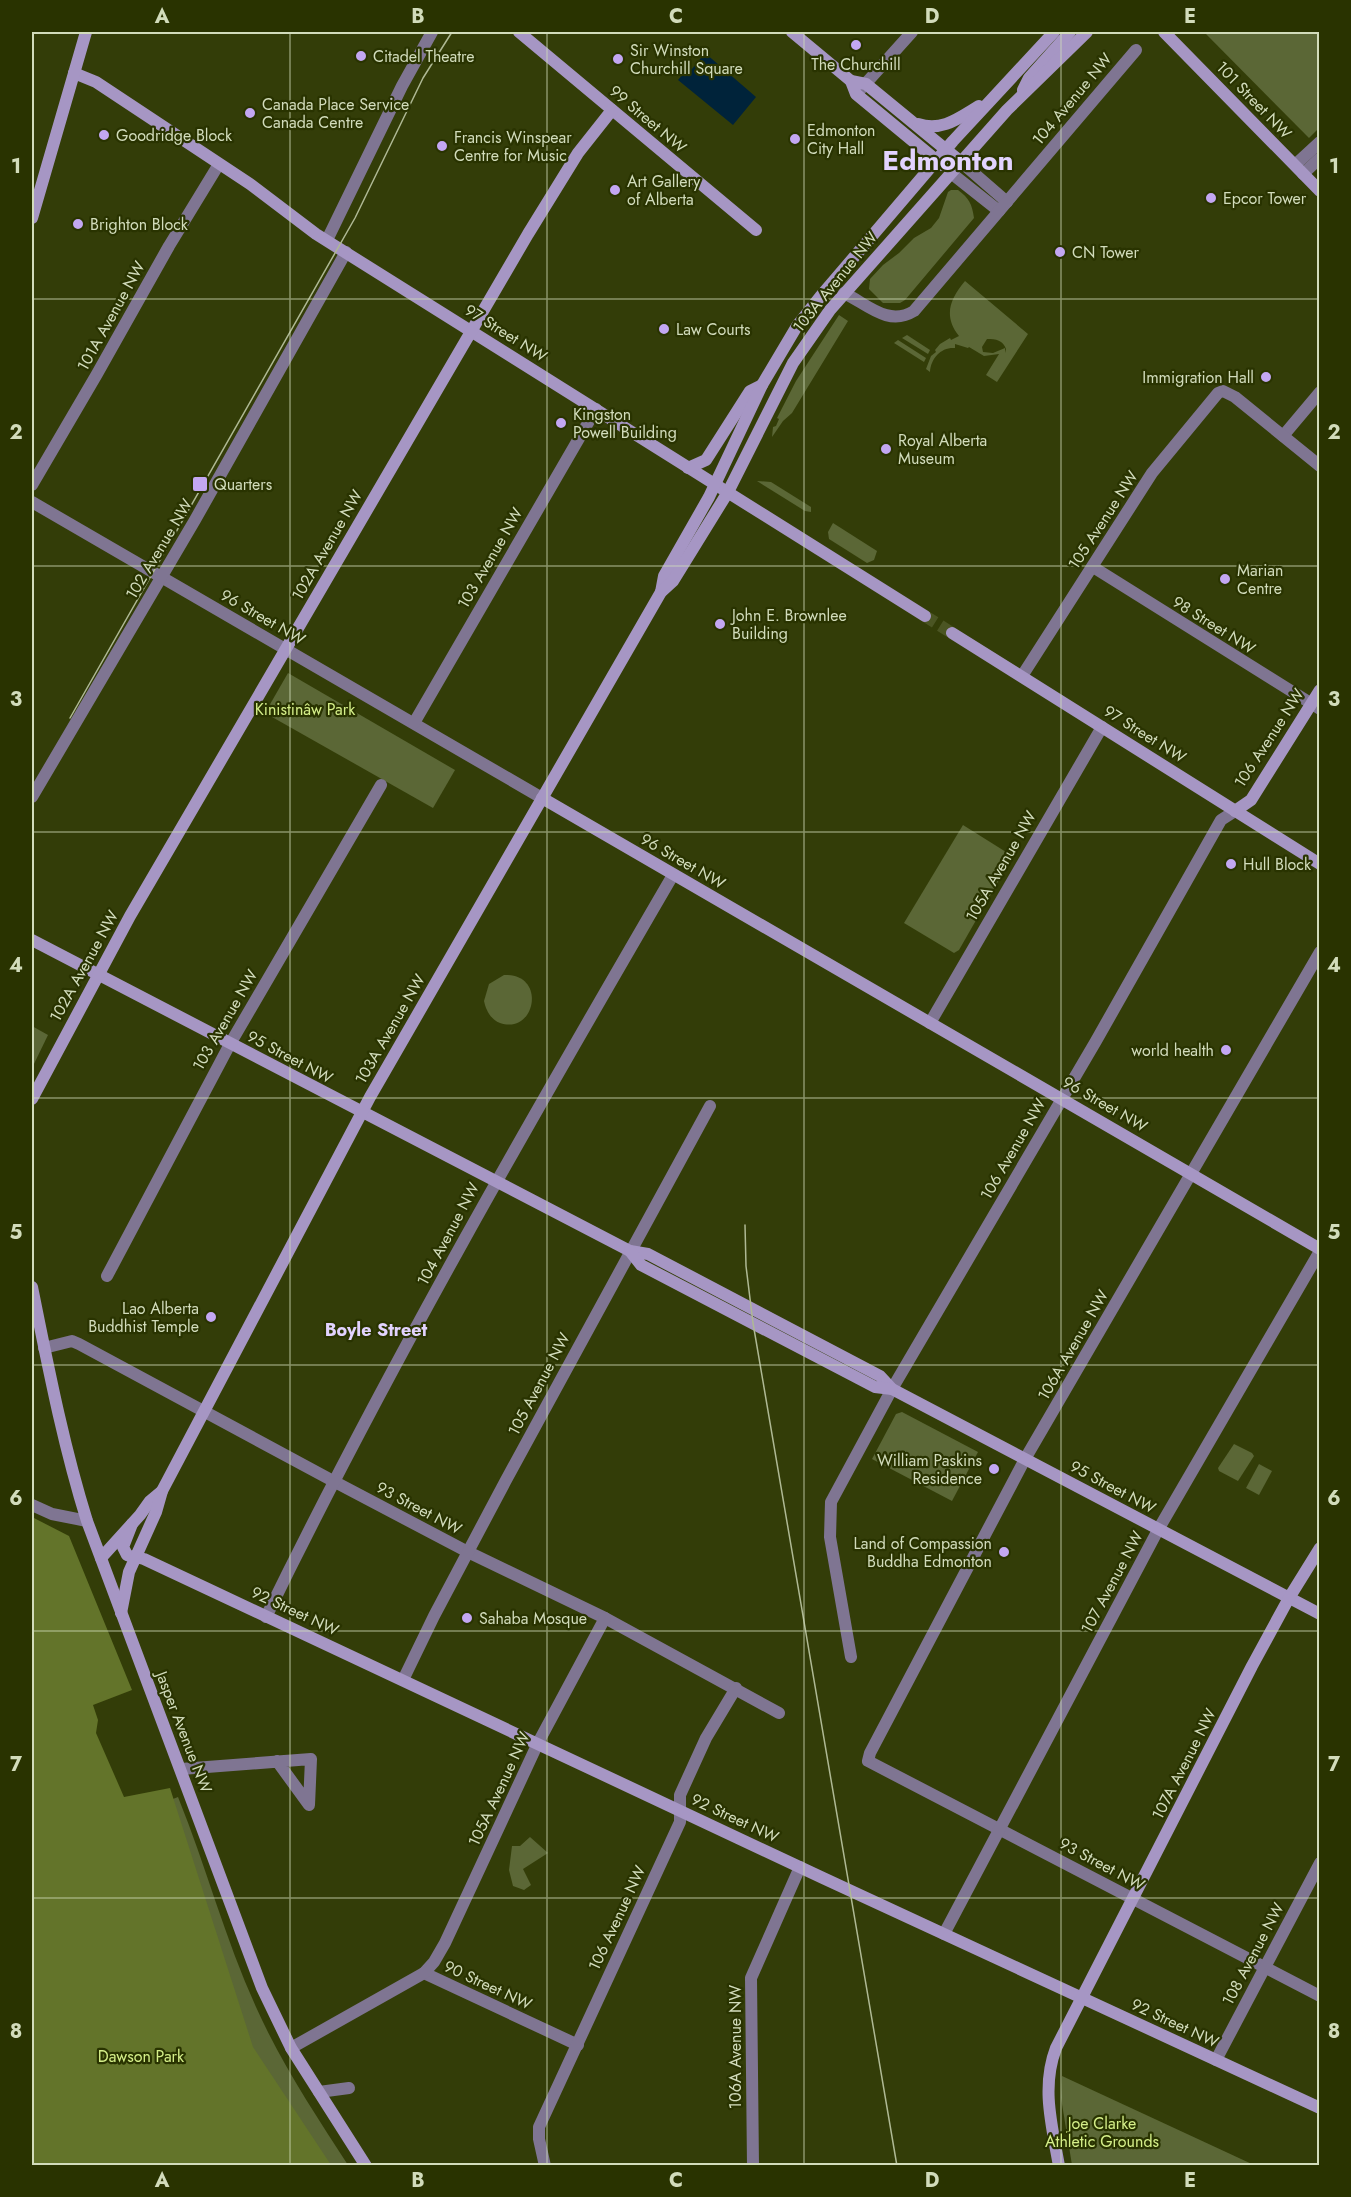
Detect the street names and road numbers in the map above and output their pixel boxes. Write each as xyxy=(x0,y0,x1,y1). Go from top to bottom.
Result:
street label: 104 Avenue NW xyxy=(1027,48,1117,150)
street label: 101 Street NW xyxy=(1211,56,1297,144)
street label: 99 Street NW xyxy=(604,80,692,158)
street label: 103A Avenue NW xyxy=(787,227,883,337)
street label: 101A Avenue NW xyxy=(71,257,151,375)
street label: 97 Street NW xyxy=(460,299,552,368)
street label: 105 Avenue NW xyxy=(1062,466,1144,574)
street label: 102A Avenue NW xyxy=(286,485,368,605)
street label: 102 Avenue NW xyxy=(120,494,198,604)
street label: 103 Avenue NW xyxy=(452,503,528,613)
street label: 96 Street NW xyxy=(216,583,310,651)
street label: 98 Street NW xyxy=(1168,590,1260,660)
street label: 106 Avenue NW xyxy=(1228,684,1310,792)
street label: 97 Street NW xyxy=(1099,700,1191,769)
street label: 105A Avenue NW xyxy=(960,806,1042,925)
street label: 96 Street NW xyxy=(636,827,730,895)
street label: 102A Avenue NW xyxy=(44,906,124,1026)
street label: 103 Avenue NW xyxy=(187,965,263,1075)
street label: 103A Avenue NW xyxy=(349,970,431,1088)
street label: 95 Street NW xyxy=(243,1025,337,1089)
street label: 96 Street NW xyxy=(1058,1070,1152,1138)
street label: 106 Avenue NW xyxy=(975,1094,1051,1204)
street label: 104 Avenue NW xyxy=(411,1178,485,1290)
street label: 106A Avenue NW xyxy=(1032,1285,1114,1405)
street label: 105 Avenue NW xyxy=(502,1328,576,1440)
street label: 95 Street NW xyxy=(1066,1455,1160,1519)
street label: 93 Street NW xyxy=(372,1476,466,1540)
street label: 107 Avenue NW xyxy=(1075,1527,1149,1637)
street label: 92 Street NW xyxy=(247,1581,343,1641)
street label: Jasper Avenue NW xyxy=(150,1666,218,1796)
street label: 107A Avenue NW xyxy=(1146,1704,1222,1824)
street label: 105A Avenue NW xyxy=(462,1728,536,1850)
street label: 92 Street NW xyxy=(687,1788,783,1848)
street label: 93 Street NW xyxy=(1055,1832,1149,1896)
street label: 106 Avenue NW xyxy=(583,1861,652,1974)
street label: 108 Avenue NW xyxy=(1216,1898,1290,2009)
street label: 90 Street NW xyxy=(440,1955,536,2016)
street label: 106A Avenue NW xyxy=(724,1985,747,2109)
street label: 92 Street NW xyxy=(1127,1993,1223,2053)

